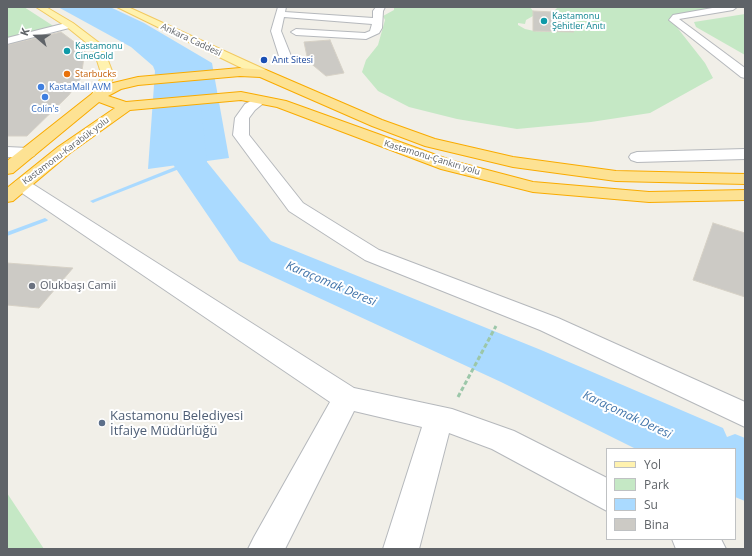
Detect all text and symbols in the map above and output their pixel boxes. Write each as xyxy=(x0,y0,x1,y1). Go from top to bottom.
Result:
place label: Kastamonu Şehitler Anıtı xyxy=(552,11,605,32)
north arrow xyxy=(16,16,56,56)
marker: Kastamonu Şehitler Anıtı xyxy=(539,16,549,26)
street label: Ankara Caddesi xyxy=(159,21,223,59)
text: K xyxy=(16,26,33,38)
place label: Kastamonu CineGold xyxy=(75,41,123,62)
marker: Kastamonu CineGold xyxy=(62,46,72,56)
marker: Anıt Sitesi xyxy=(259,55,269,65)
place label: Anıt Sitesi xyxy=(272,55,313,65)
marker: Starbucks xyxy=(62,69,72,79)
place label: Starbucks xyxy=(75,69,116,79)
marker: KastaMall AVM xyxy=(36,82,46,92)
place label: KastaMall AVM xyxy=(49,82,111,92)
marker: Colin's xyxy=(40,92,50,102)
place label: Colin's xyxy=(31,104,59,114)
street label: Kastamonu-Karabük yolu xyxy=(21,115,111,187)
street label: Kastamonu-Çankırı yolu xyxy=(383,138,481,178)
water label: Karaçomak Deresi xyxy=(284,259,378,309)
place label: Olukbaşı Camii xyxy=(40,279,116,293)
marker: Olukbaşı Camii xyxy=(27,281,37,291)
water label: Karaçomak Deresi xyxy=(580,388,674,442)
place label: Kastamonu Belediyesi İtfaiye Müdürlüğü xyxy=(110,408,243,439)
marker: Kastamonu Belediyesi İtfaiye Müdürlüğü xyxy=(97,418,107,428)
legend xyxy=(606,448,736,540)
text: Yol xyxy=(644,456,661,473)
text: Park xyxy=(644,476,669,493)
text: Su xyxy=(644,496,658,513)
text: Bina xyxy=(644,516,669,533)

